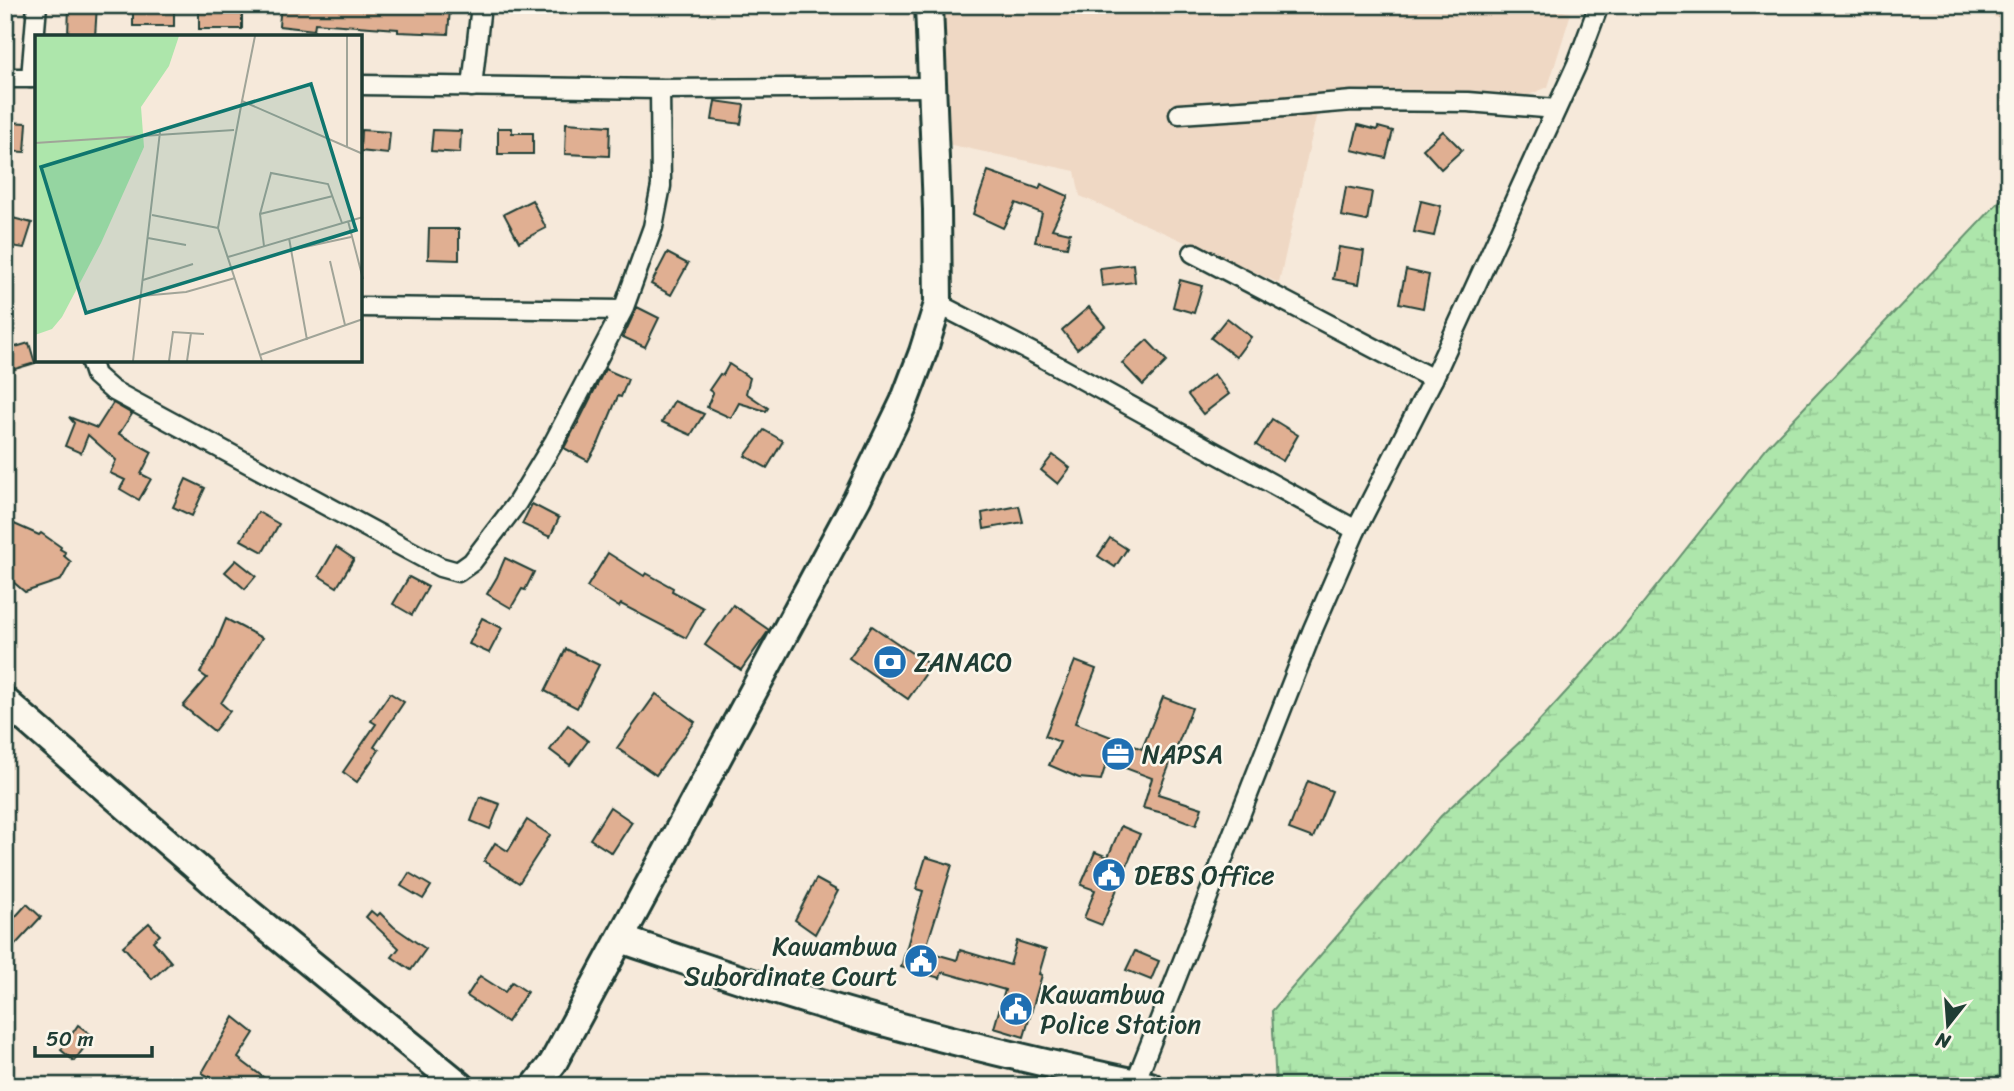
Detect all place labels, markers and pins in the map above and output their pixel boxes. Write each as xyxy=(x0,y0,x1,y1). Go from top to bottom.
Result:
place label: ZANACO xyxy=(914,639,1013,685)
bank icon: ZANACO xyxy=(871,643,909,681)
place label: NAPSA xyxy=(1142,731,1223,777)
office icon: NAPSA xyxy=(1099,735,1137,773)
place label: DEBS Office xyxy=(1134,852,1275,898)
public building icon: DEBS Office xyxy=(1090,856,1128,894)
place label: Kawambwa Subordinate Court xyxy=(684,923,897,999)
public building icon: Kawambwa Subordinate Court xyxy=(902,942,940,980)
place label: Kawambwa Police Station xyxy=(1040,971,1201,1047)
public building icon: Kawambwa Police Station xyxy=(997,990,1035,1028)

